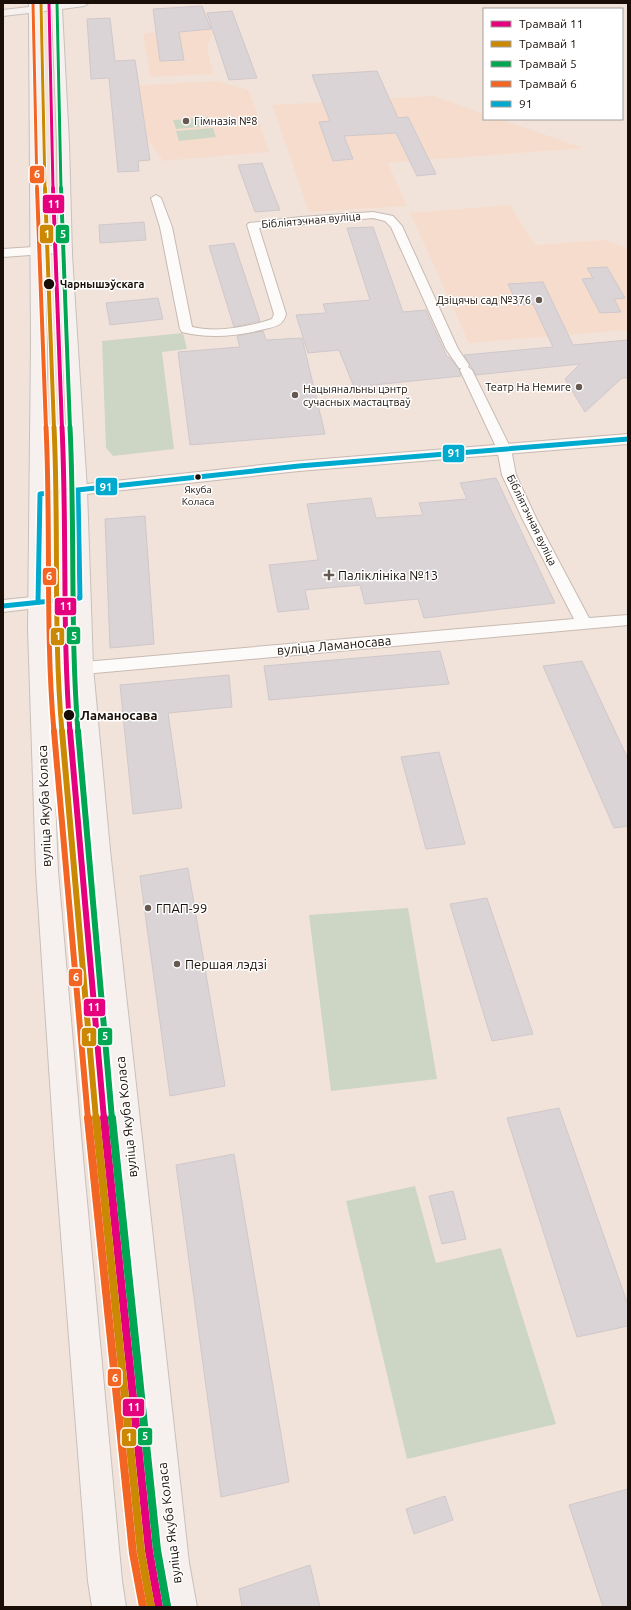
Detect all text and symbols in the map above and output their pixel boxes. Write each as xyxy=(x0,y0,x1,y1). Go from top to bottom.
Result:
legend xyxy=(483,8,623,120)
text: Трамвай 11 xyxy=(519,17,583,30)
text: Трамвай 1 xyxy=(519,37,577,50)
text: Трамвай 5 xyxy=(519,57,577,70)
text: Трамвай 6 xyxy=(519,77,577,90)
text: 91 xyxy=(519,97,533,110)
place label: Гімназія №8 xyxy=(194,115,257,127)
marker: Гімназія №8 xyxy=(181,116,191,126)
line badge: 6 xyxy=(29,165,45,184)
text: 6 xyxy=(34,168,40,180)
line badge: 11 xyxy=(42,194,65,214)
text: 11 xyxy=(48,198,60,210)
street label: Бібліятэчная вуліца xyxy=(261,210,361,230)
line badge: 1 xyxy=(39,224,54,244)
line badge: 5 xyxy=(55,224,70,244)
text: 1 xyxy=(44,228,50,240)
text: 5 xyxy=(60,228,66,240)
marker: Чарнышэўскага xyxy=(42,277,56,291)
place label: Чарнышэўскага xyxy=(60,278,144,290)
place label: Дзіцячы сад №376 xyxy=(436,294,531,306)
marker: Дзіцячы сад №376 xyxy=(534,295,544,305)
place label: Театр На Немиге xyxy=(485,381,571,393)
marker: Театр На Немиге xyxy=(574,382,584,392)
place label: Нацыянальны цэнтр сучасных мастацтваў xyxy=(303,383,411,408)
marker: Нацыянальны цэнтр сучасных мастацтваў xyxy=(290,390,300,400)
line badge: 91 xyxy=(442,444,465,463)
text: 91 xyxy=(448,447,460,459)
marker: Якуба Коласа xyxy=(193,472,203,482)
street label: Бібліятэчная вуліца xyxy=(505,473,559,567)
line badge: 91 xyxy=(95,477,118,496)
text: 91 xyxy=(100,481,112,493)
place label: Якуба Коласа xyxy=(182,484,214,507)
line badge: 6 xyxy=(42,567,57,586)
place label: Паліклініка №13 xyxy=(338,568,438,582)
marker: Паліклініка №13 xyxy=(323,569,335,581)
text: 6 xyxy=(46,570,52,582)
line badge: 11 xyxy=(54,597,77,616)
text: 11 xyxy=(60,600,72,612)
line badge: 5 xyxy=(66,626,81,645)
line badge: 1 xyxy=(50,627,65,646)
text: 1 xyxy=(55,630,61,642)
text: 5 xyxy=(71,630,77,642)
street label: вуліца Ламаносава xyxy=(276,633,392,657)
marker: Ламаносава xyxy=(62,708,76,722)
place label: Ламаносава xyxy=(80,708,158,722)
street label: вуліца Якуба Коласа xyxy=(35,745,53,867)
place label: ГПАП-99 xyxy=(156,901,207,915)
marker: ГПАП-99 xyxy=(143,903,153,913)
place label: Першая лэдзі xyxy=(185,957,267,971)
marker: Першая лэдзі xyxy=(172,959,182,969)
line badge: 6 xyxy=(68,968,83,987)
text: 6 xyxy=(73,971,79,983)
line badge: 11 xyxy=(83,998,106,1017)
text: 11 xyxy=(88,1001,100,1013)
line badge: 1 xyxy=(81,1027,97,1047)
line badge: 5 xyxy=(97,1027,113,1046)
text: 5 xyxy=(102,1030,108,1042)
text: 1 xyxy=(86,1031,92,1043)
street label: вуліца Якуба Коласа xyxy=(113,1056,139,1178)
line badge: 6 xyxy=(107,1368,122,1387)
text: 6 xyxy=(112,1372,118,1384)
line badge: 11 xyxy=(122,1398,145,1417)
text: 11 xyxy=(128,1401,140,1413)
line badge: 5 xyxy=(137,1427,153,1446)
line badge: 1 xyxy=(121,1428,137,1447)
text: 5 xyxy=(142,1430,148,1442)
text: 1 xyxy=(126,1431,132,1443)
street label: вуліца Якуба Коласа xyxy=(155,1462,183,1584)

